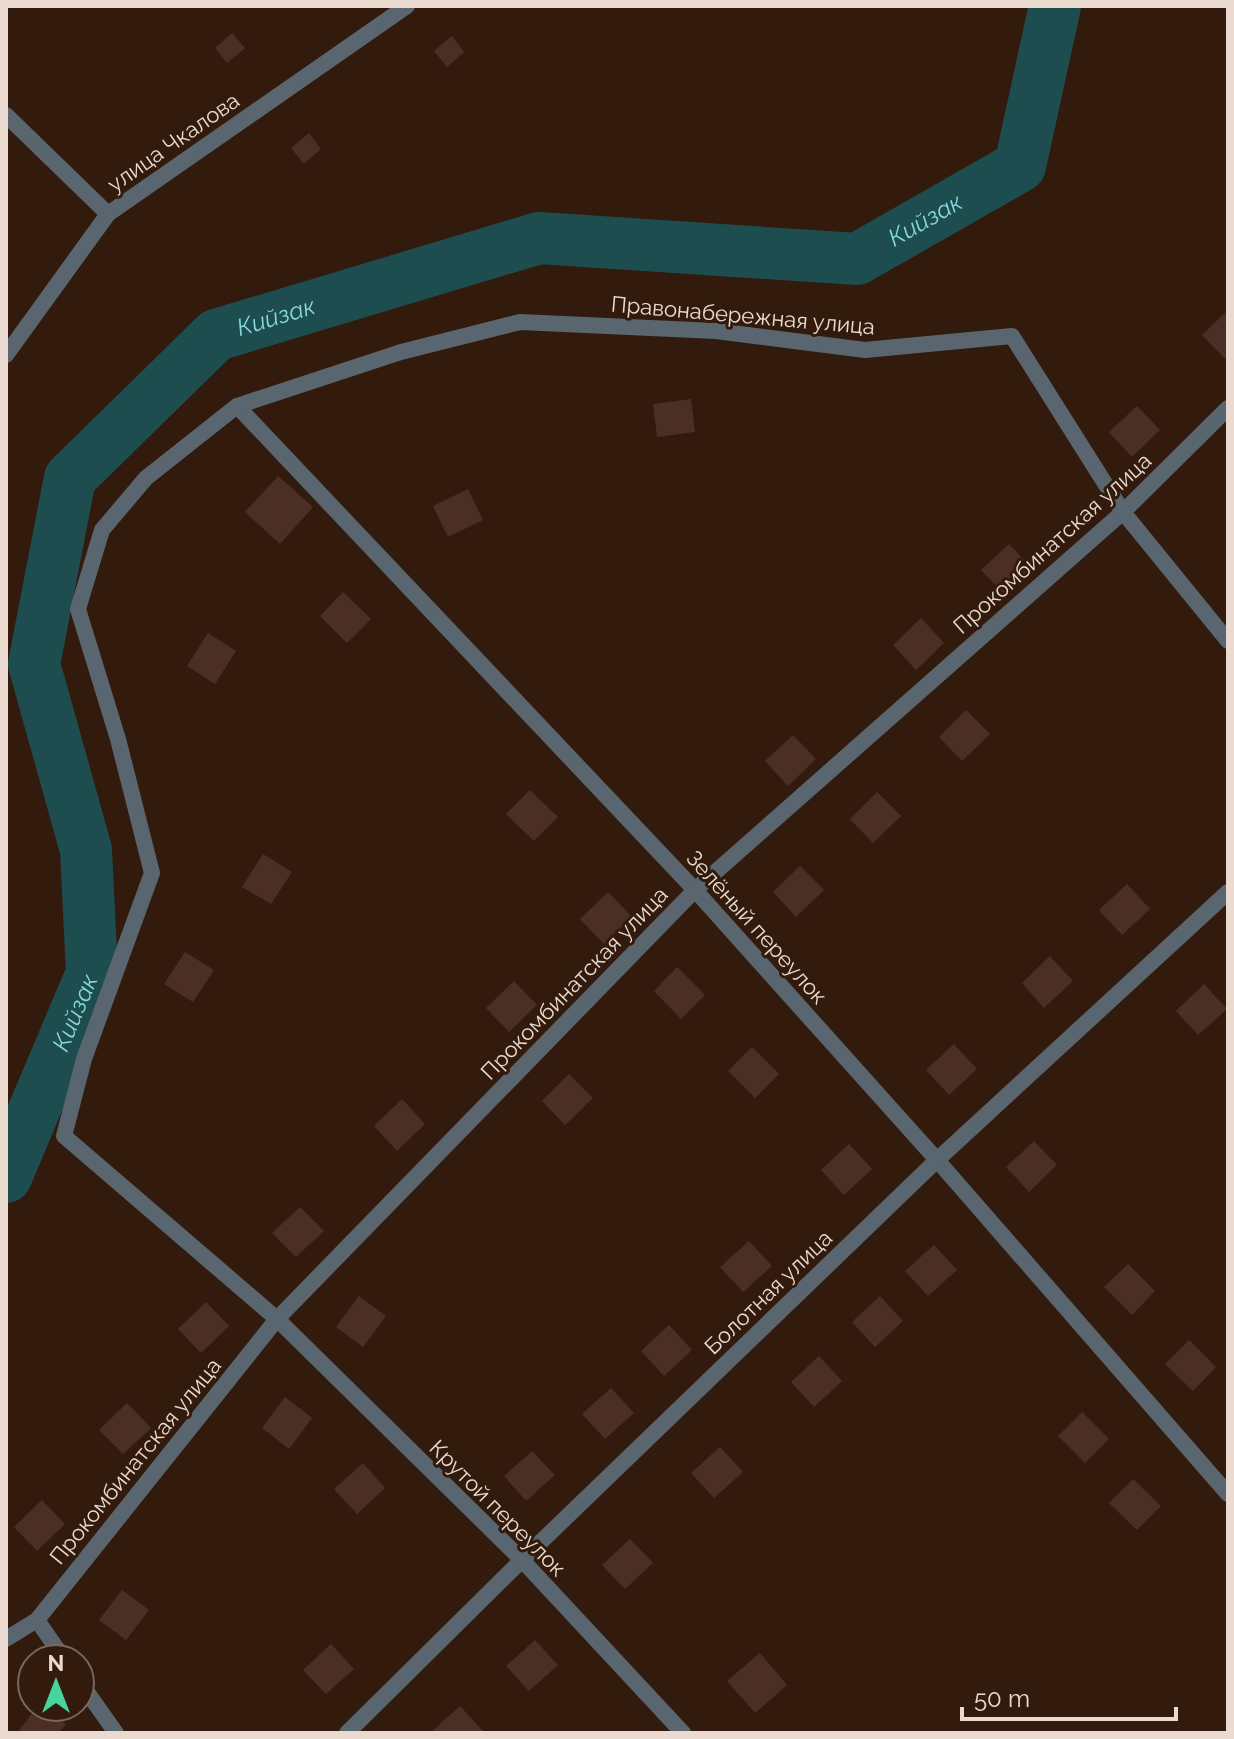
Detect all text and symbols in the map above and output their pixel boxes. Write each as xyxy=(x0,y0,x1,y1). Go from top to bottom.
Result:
street label: улица Чкалова xyxy=(102,87,244,197)
water label: Кийзак xyxy=(883,187,967,252)
water label: Кийзак xyxy=(233,291,318,342)
street label: Правонабережная улица xyxy=(610,291,876,339)
street label: Прокомбинатская улица xyxy=(948,447,1156,639)
street label: Зелёный переулок xyxy=(681,845,833,1009)
street label: Прокомбинатская улица xyxy=(475,881,673,1085)
water label: Кийзак xyxy=(46,970,104,1055)
street label: Болотная улица xyxy=(699,1225,837,1359)
street label: Прокомбинатская улица xyxy=(44,1353,226,1569)
street label: Крутой переулок xyxy=(425,1435,571,1581)
north arrow xyxy=(16,1643,96,1723)
text: N xyxy=(48,1650,64,1676)
scale bar xyxy=(962,1671,1176,1721)
text: 50 m xyxy=(974,1684,1030,1713)

